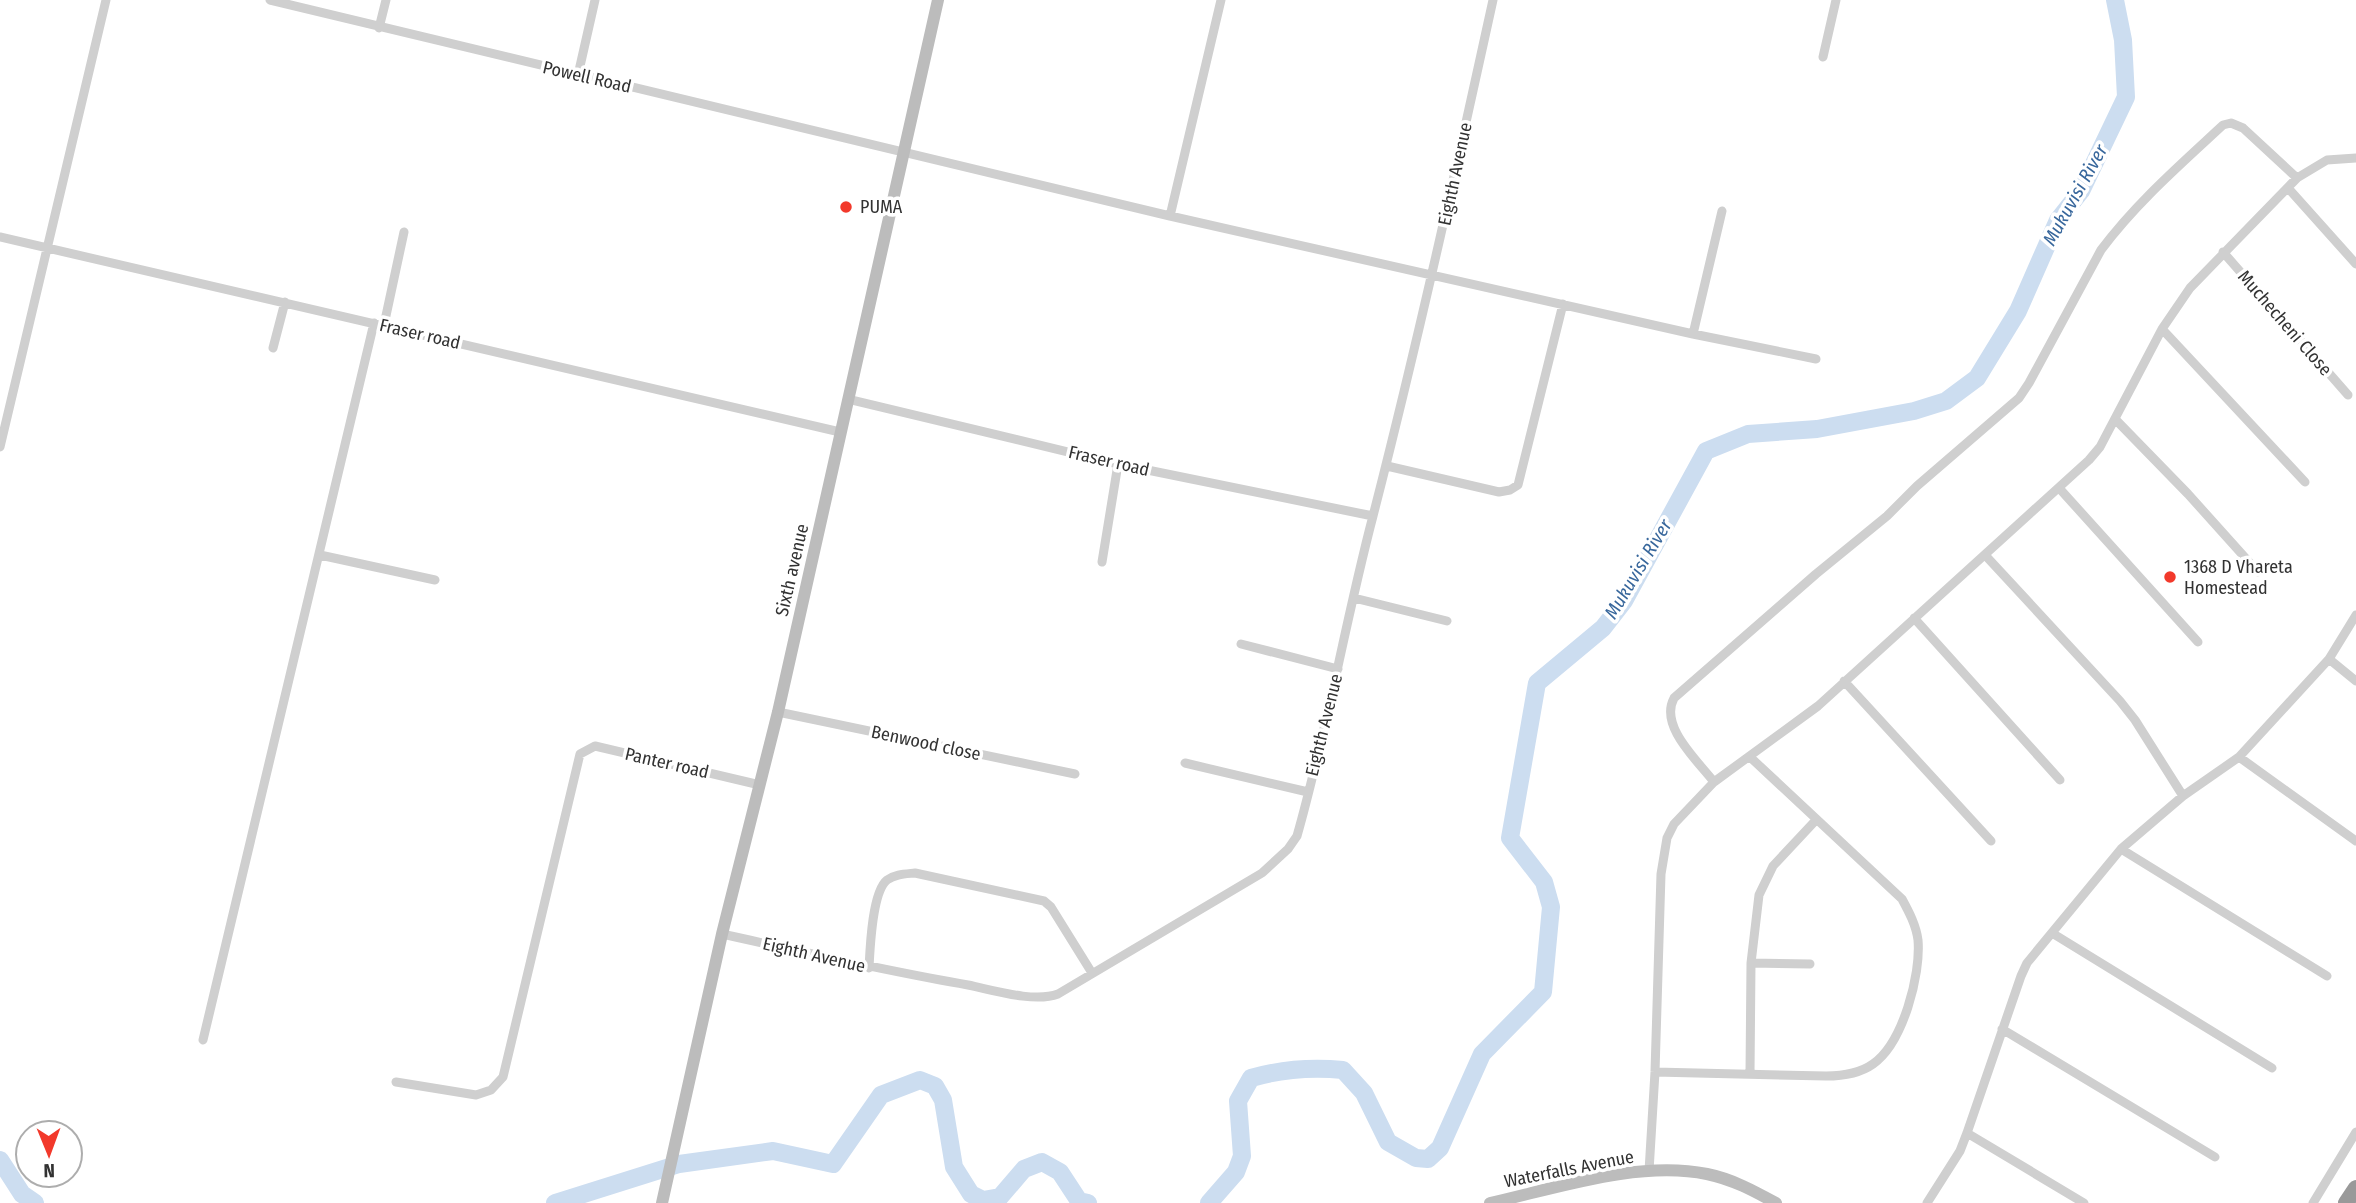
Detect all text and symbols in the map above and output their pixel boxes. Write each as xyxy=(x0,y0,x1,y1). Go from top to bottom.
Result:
street label: Powell Road xyxy=(541,56,633,98)
street label: Eighth Avenue xyxy=(1433,120,1477,227)
water label: Mukuvisi River xyxy=(2038,139,2113,250)
place label: PUMA xyxy=(860,196,903,218)
marker: PUMA xyxy=(838,199,854,215)
street label: Muchecheni Close xyxy=(2233,266,2337,380)
street label: Fraser road xyxy=(377,314,463,354)
street label: Fraser road xyxy=(1066,441,1152,481)
water label: Mukuvisi River xyxy=(1599,514,1677,623)
street label: Sixth avenue xyxy=(771,522,813,618)
place label: 1368 D Vhareta Homestead xyxy=(2184,556,2293,599)
marker: 1368 D Vhareta Homestead xyxy=(2162,569,2178,585)
street label: Eighth Avenue xyxy=(1301,671,1347,778)
street label: Benwood close xyxy=(869,721,983,765)
street label: Panter road xyxy=(623,743,711,783)
street label: Eighth Avenue xyxy=(761,933,868,978)
north arrow xyxy=(14,1119,84,1189)
street label: Waterfalls Avenue xyxy=(1502,1146,1636,1192)
text: N xyxy=(43,1159,55,1182)

